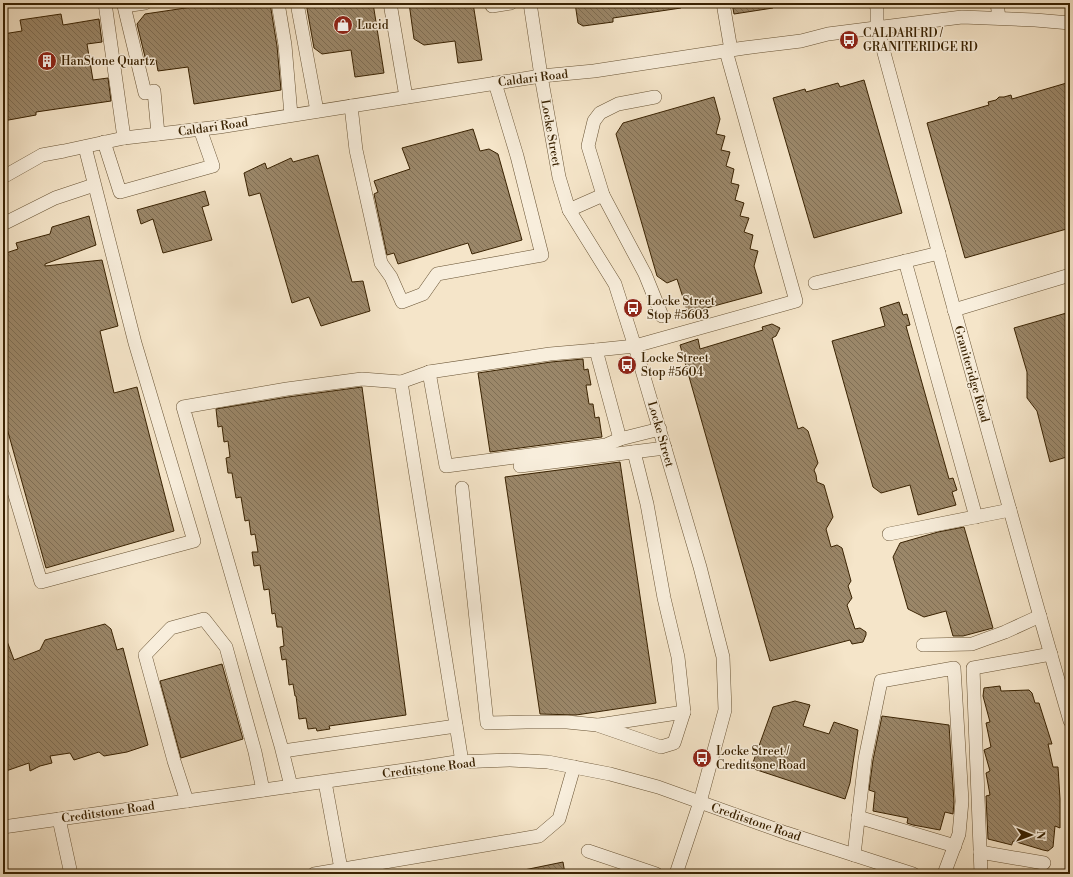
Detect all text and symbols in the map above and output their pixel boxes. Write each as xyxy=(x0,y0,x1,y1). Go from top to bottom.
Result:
shop icon: Lucid xyxy=(332,14,354,36)
place label: Lucid xyxy=(357,18,389,33)
place label: CALDARI RD / GRANITERIDGE RD xyxy=(863,26,978,55)
bus stop icon: CALDARI RD / GRANITERIDGE RD xyxy=(838,29,860,51)
building icon: HanStone Quartz xyxy=(36,50,58,72)
place label: HanStone Quartz xyxy=(61,54,155,69)
street label: Caldari Road xyxy=(497,67,569,90)
street label: Locke Street xyxy=(537,98,564,169)
street label: Caldari Road xyxy=(177,115,249,140)
place label: Locke Street Stop #5603 xyxy=(647,294,716,323)
bus stop icon: Locke Street Stop #5603 xyxy=(622,297,644,319)
street label: Graniteridge Road xyxy=(951,324,993,424)
place label: Locke Street Stop #5604 xyxy=(641,351,710,380)
bus stop icon: Locke Street Stop #5604 xyxy=(616,354,638,376)
street label: Locke Street xyxy=(644,399,677,470)
place label: Locke Street / Creditsone Road xyxy=(716,744,806,773)
bus stop icon: Locke Street / Creditsone Road xyxy=(691,747,713,769)
street label: Creditstone Road xyxy=(381,755,477,782)
street label: Creditstone Road xyxy=(60,799,156,826)
street label: Creditstone Road xyxy=(709,800,803,845)
north arrow xyxy=(1011,815,1051,855)
text: N xyxy=(1033,831,1047,840)

